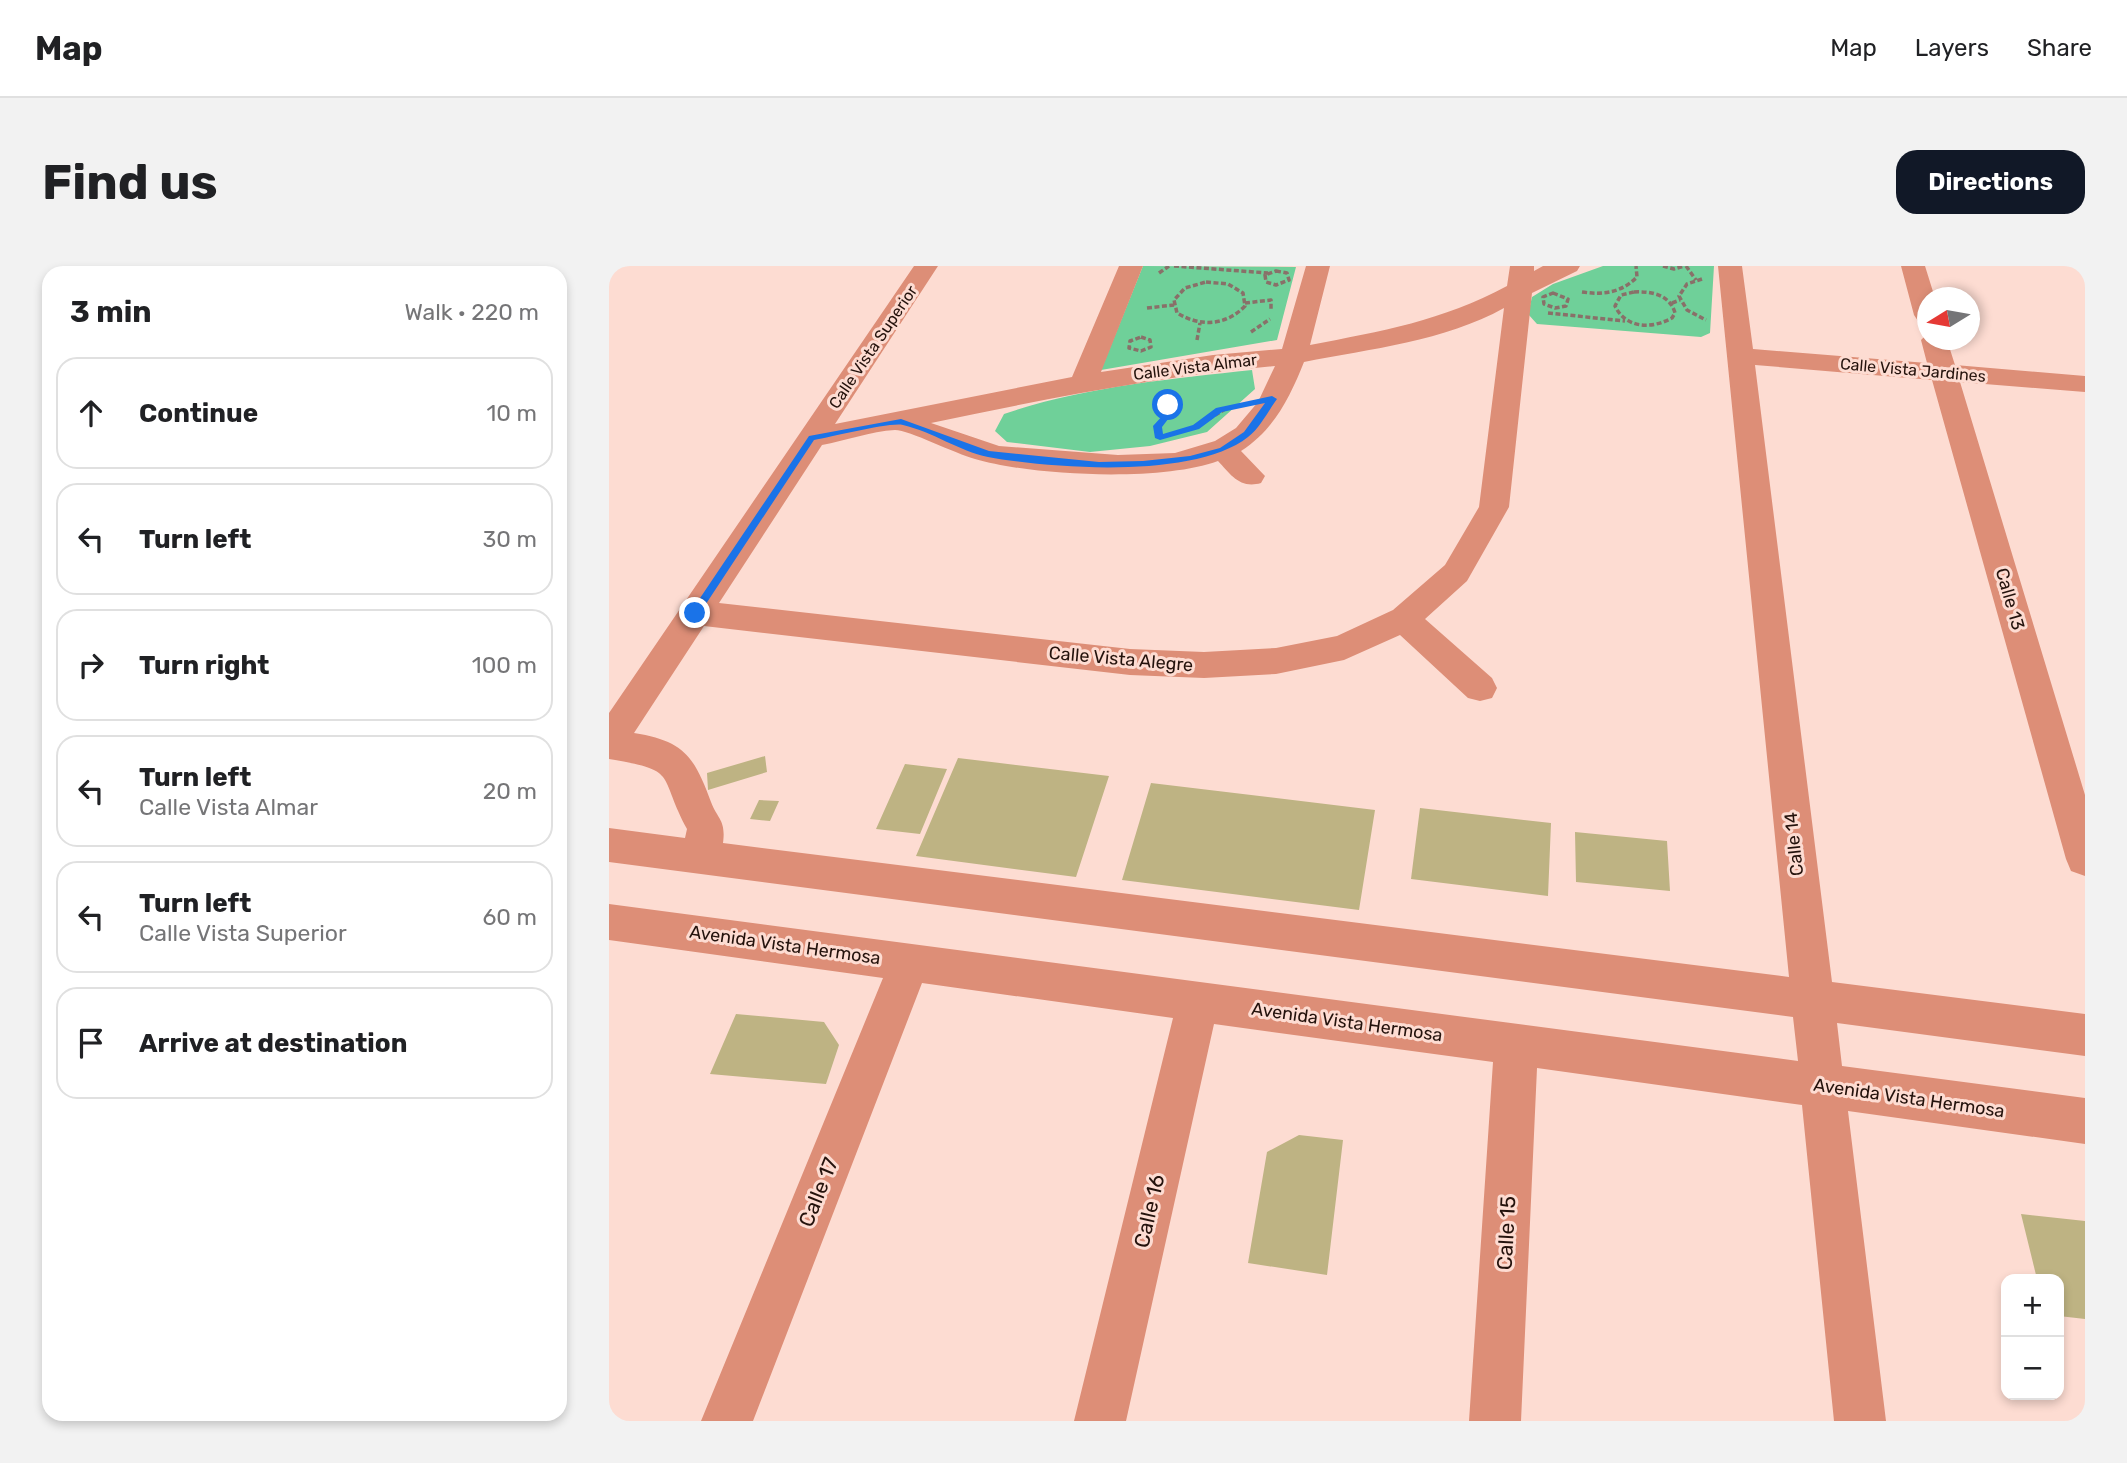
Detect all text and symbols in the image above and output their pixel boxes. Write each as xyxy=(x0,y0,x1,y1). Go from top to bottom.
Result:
text: Map xyxy=(35,29,103,68)
text: Map xyxy=(1830,34,1877,62)
text: Layers xyxy=(1915,34,1989,62)
text: Share xyxy=(2027,34,2092,62)
button: Directions xyxy=(1896,150,2085,214)
text: Find us xyxy=(42,153,218,211)
street label: Calle Vista Superior xyxy=(825,282,921,412)
north arrow xyxy=(1917,287,1980,350)
text: 3 min xyxy=(70,294,152,330)
text: Walk · 220 m xyxy=(405,298,539,326)
street label: Calle Vista Almar xyxy=(1132,350,1258,384)
street label: Calle Vista Jardines xyxy=(1839,354,1987,386)
route start xyxy=(1152,389,1183,420)
icon: ahead xyxy=(72,394,110,432)
text: Continue xyxy=(139,398,258,429)
text: 10 m xyxy=(486,399,537,427)
icon: left xyxy=(72,520,110,558)
text: Turn left xyxy=(139,524,251,555)
text: 30 m xyxy=(482,525,537,553)
street label: Calle 13 xyxy=(1991,565,2029,633)
route end xyxy=(679,597,710,628)
street label: Calle Vista Alegre xyxy=(1048,642,1194,676)
icon: right xyxy=(72,646,110,684)
text: Turn right xyxy=(139,650,269,681)
text: 100 m xyxy=(472,651,537,679)
text: Turn left xyxy=(139,762,251,793)
icon: left xyxy=(72,772,110,810)
text: 20 m xyxy=(483,777,537,805)
text: Calle Vista Almar xyxy=(139,793,318,821)
street label: Calle 14 xyxy=(1780,811,1808,877)
text: Turn left xyxy=(139,888,251,919)
icon: left xyxy=(72,898,110,936)
text: 60 m xyxy=(482,903,537,931)
text: Calle Vista Superior xyxy=(139,919,347,947)
street label: Avenida Vista Hermosa xyxy=(688,921,882,969)
street label: Avenida Vista Hermosa xyxy=(1250,998,1444,1046)
icon: arrive xyxy=(72,1024,110,1062)
text: Arrive at destination xyxy=(139,1028,407,1059)
street label: Avenida Vista Hermosa xyxy=(1812,1074,2006,1122)
street label: Calle 17 xyxy=(793,1154,843,1230)
street label: Calle 16 xyxy=(1128,1172,1170,1250)
street label: Calle 15 xyxy=(1492,1195,1520,1271)
map controls xyxy=(2001,1274,2064,1400)
button: + xyxy=(2001,1274,2064,1337)
button: − xyxy=(2001,1337,2064,1400)

